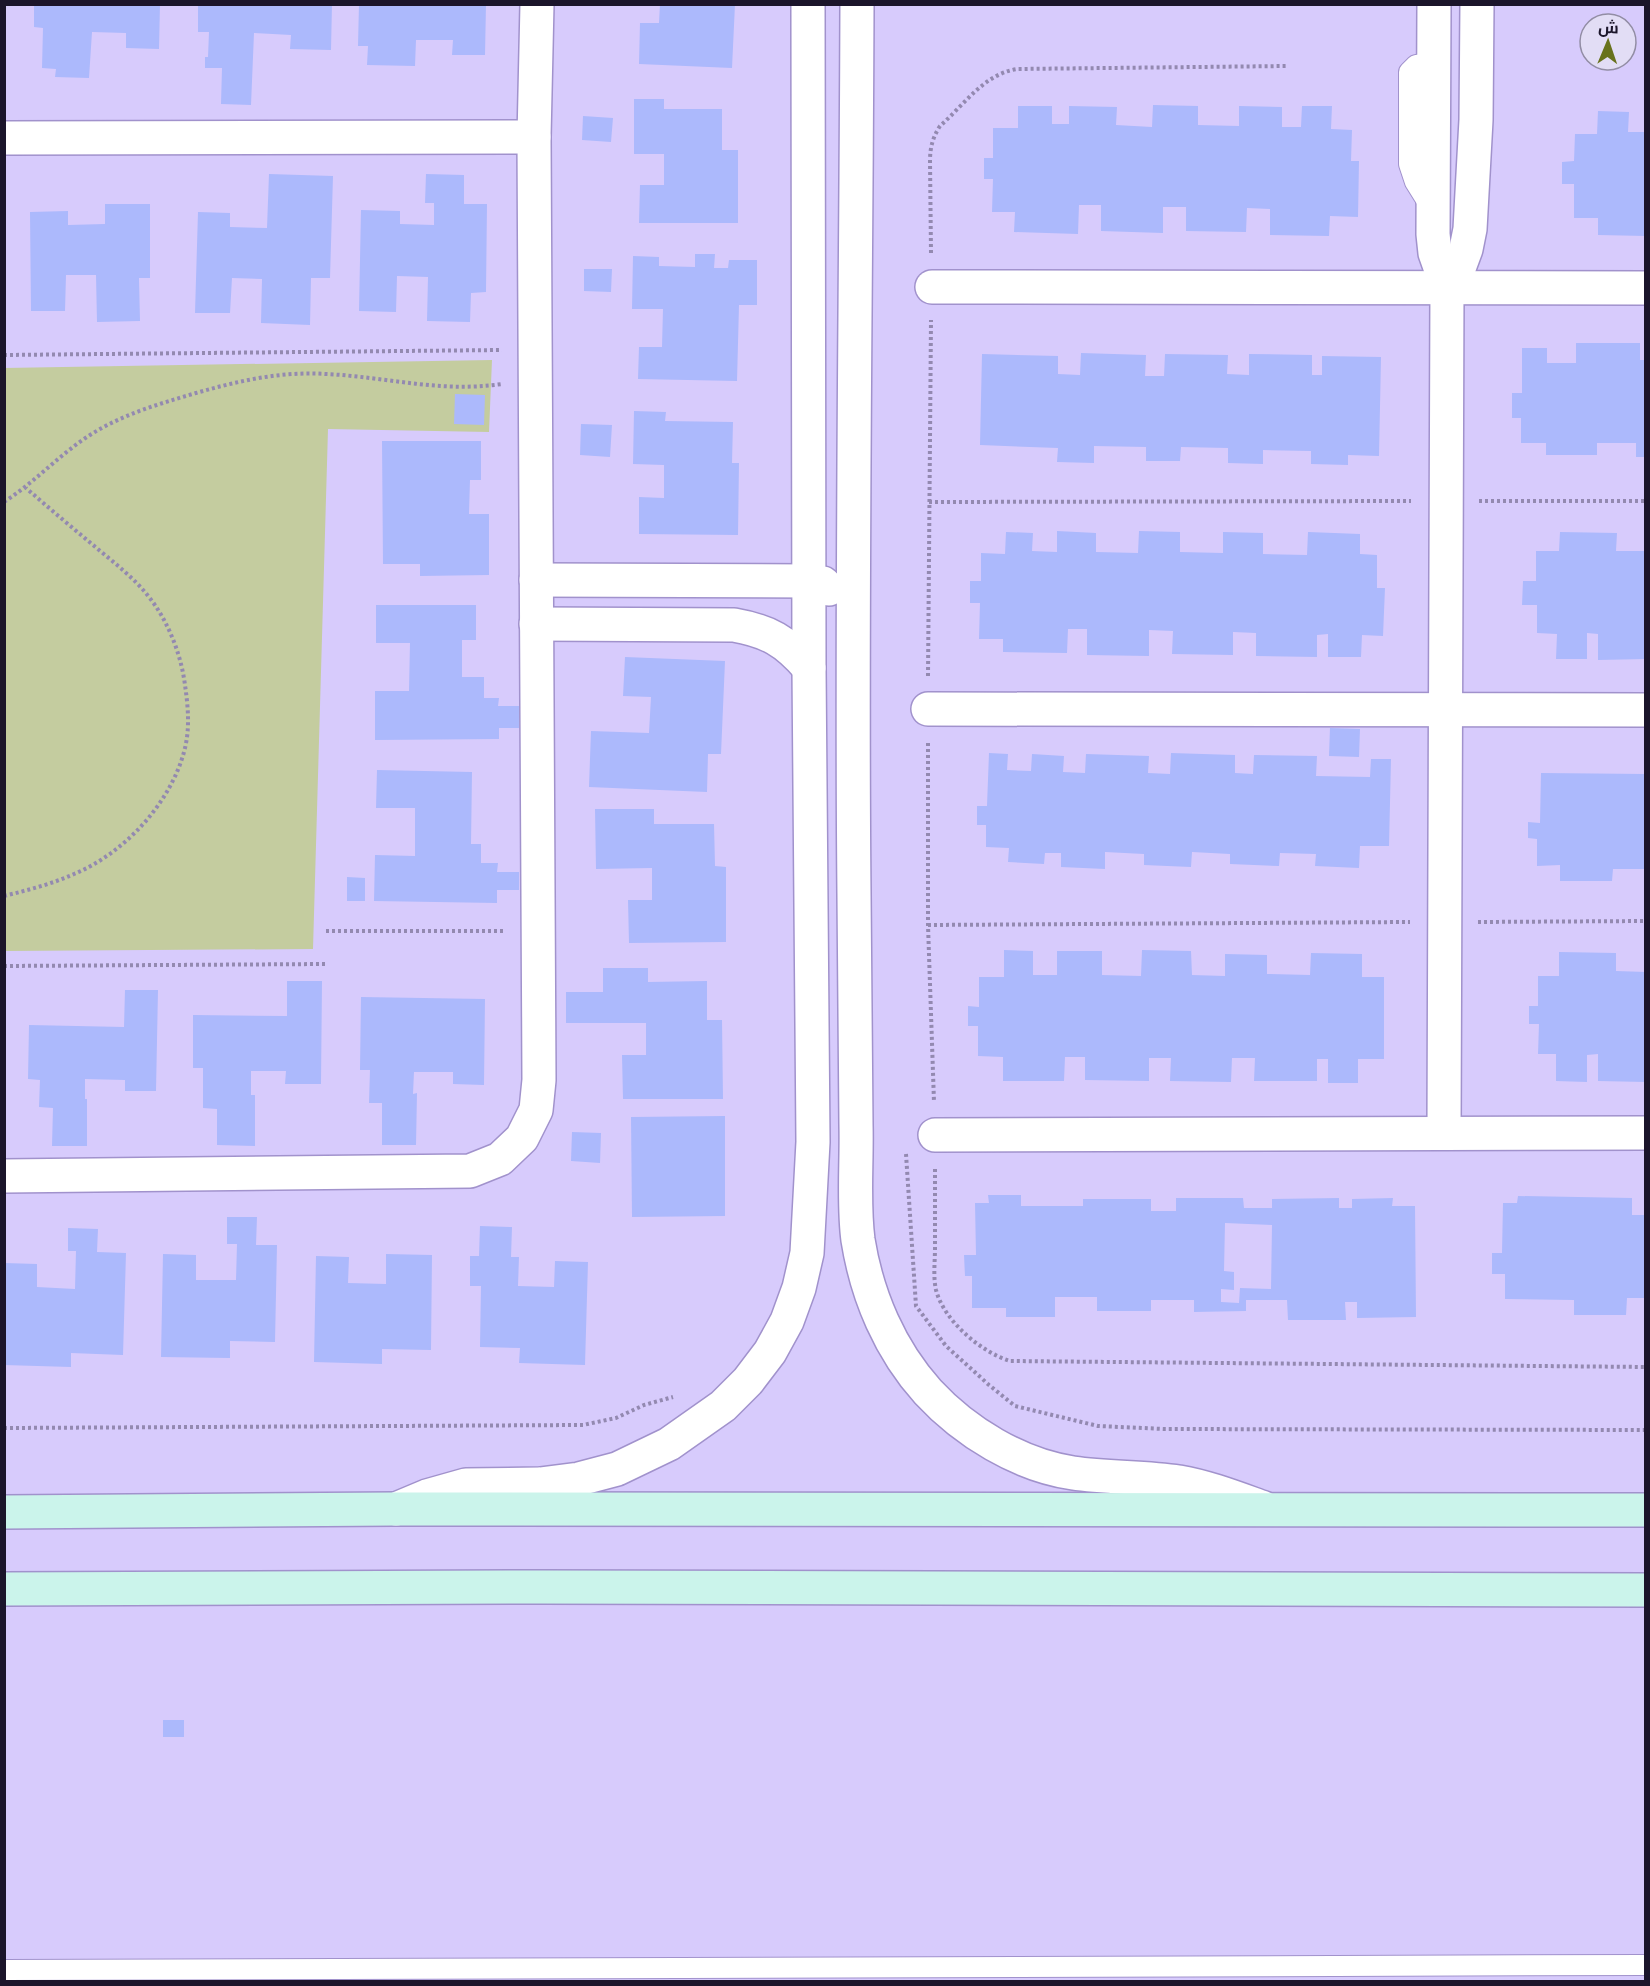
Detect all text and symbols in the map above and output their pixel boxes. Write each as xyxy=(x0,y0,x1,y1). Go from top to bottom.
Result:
north arrow xyxy=(1578,12,1638,72)
text: ش xyxy=(1598,18,1619,37)

